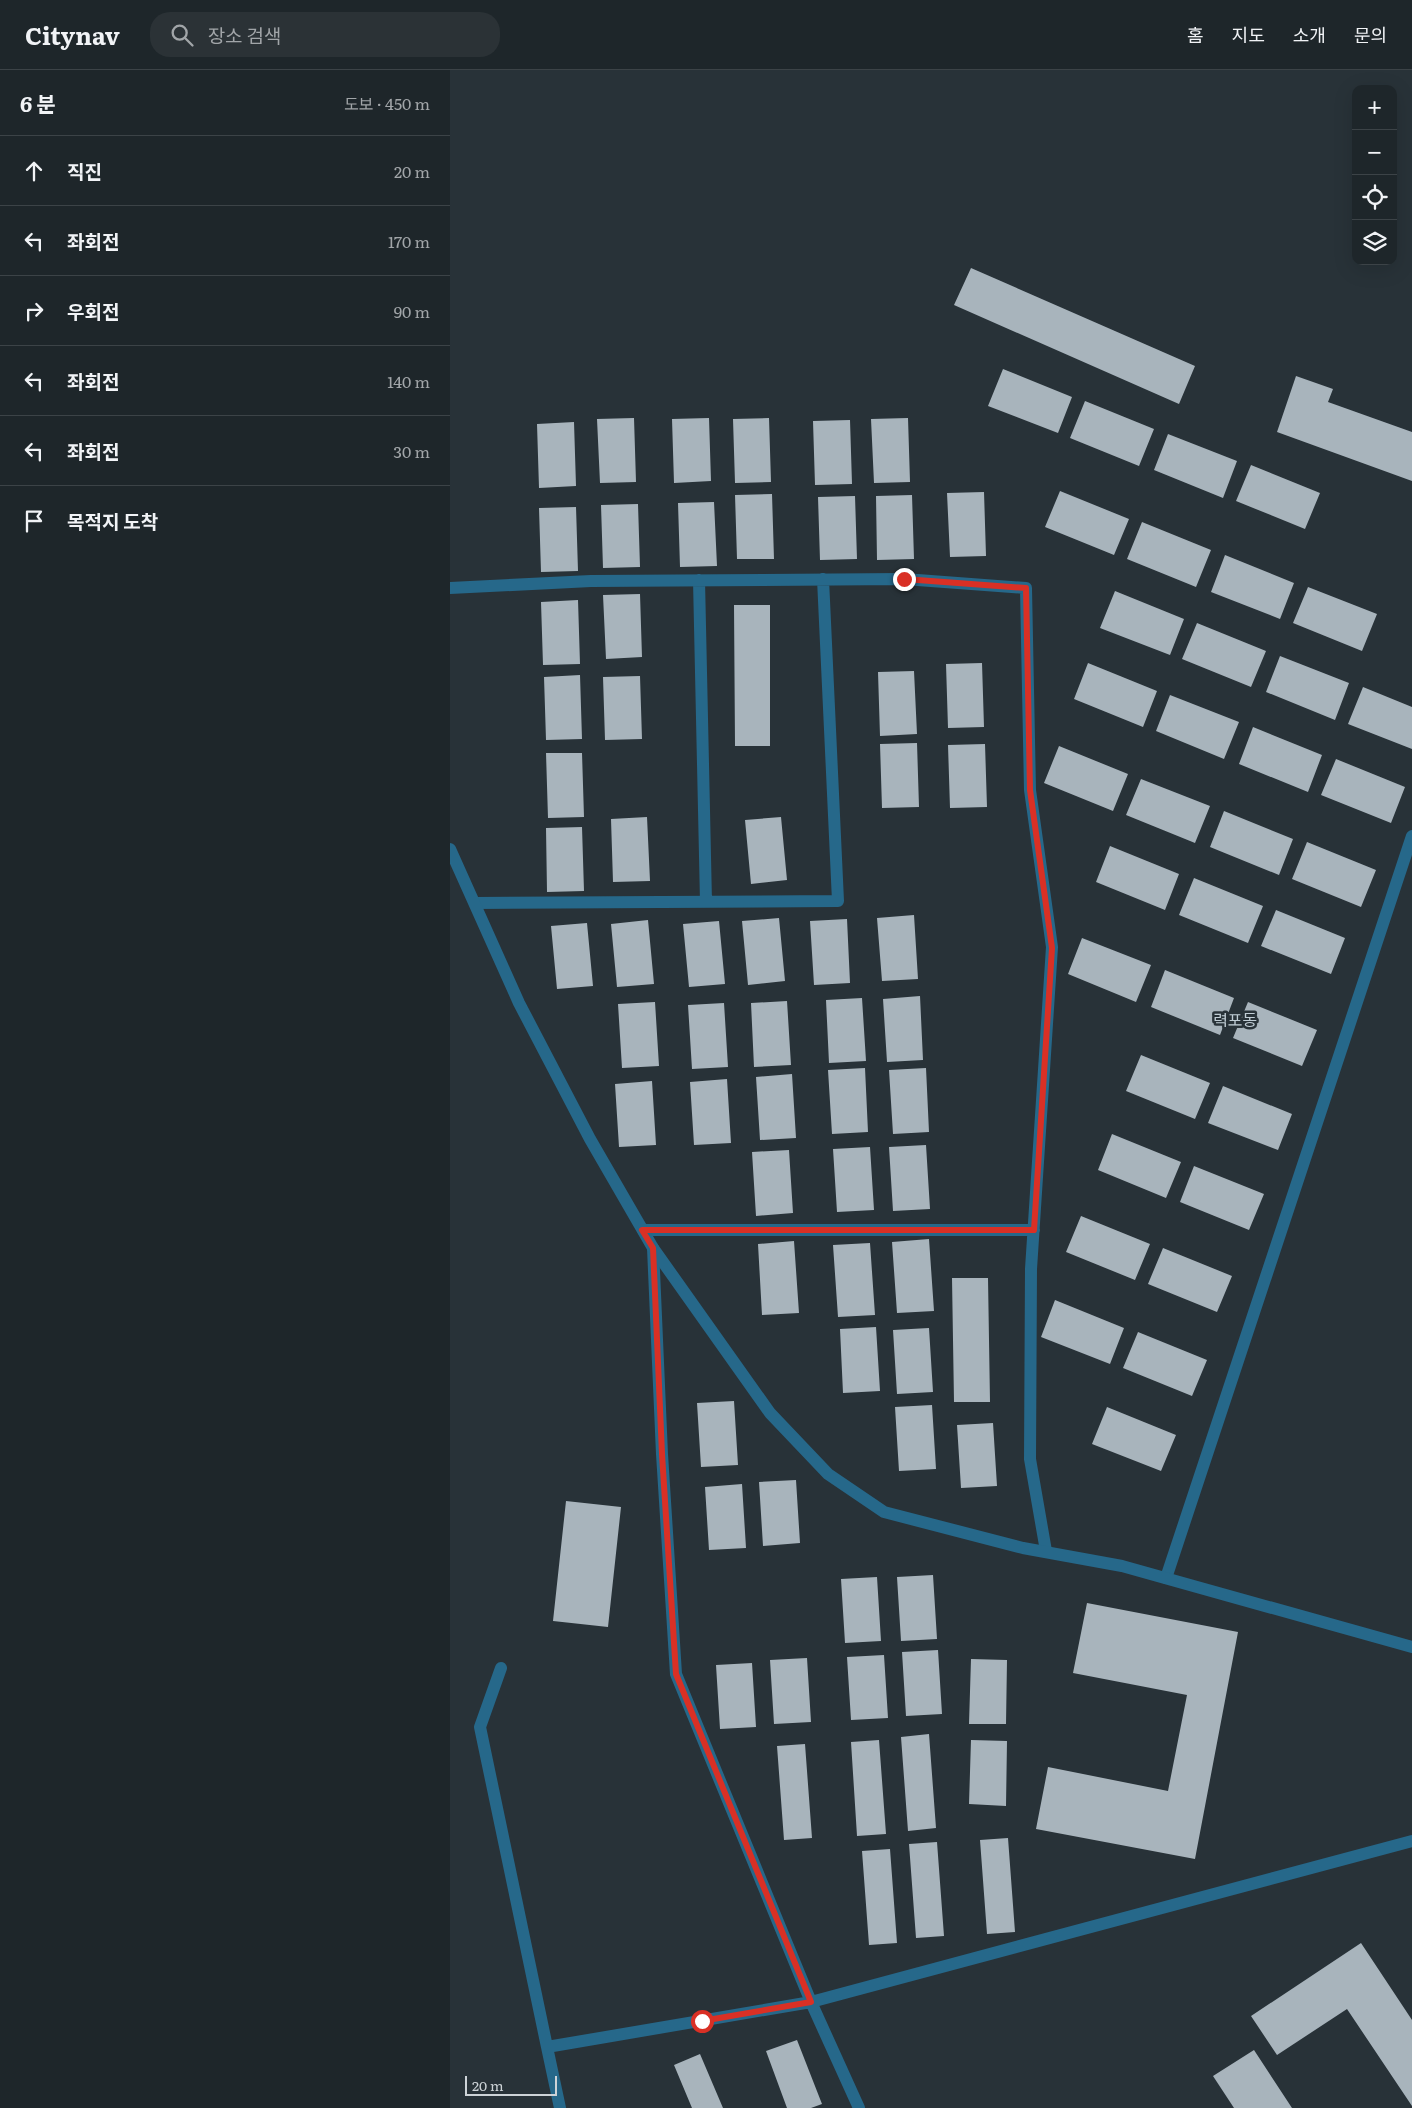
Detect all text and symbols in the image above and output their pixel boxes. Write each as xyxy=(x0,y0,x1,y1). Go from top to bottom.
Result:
search box xyxy=(150,12,500,57)
text: Citynav xyxy=(25,17,120,52)
icon: search xyxy=(168,21,196,49)
text: 장소 검색 xyxy=(208,21,281,49)
text: 홈 xyxy=(1187,21,1204,48)
text: 지도 xyxy=(1232,21,1265,48)
text: 소개 xyxy=(1293,21,1326,48)
text: 문의 xyxy=(1354,21,1387,48)
map controls xyxy=(1352,85,1397,265)
button: + xyxy=(1352,85,1397,130)
text: 6 분 xyxy=(20,87,56,118)
text: 도보 · 450 m xyxy=(344,91,430,115)
button: − xyxy=(1352,130,1397,175)
icon: ahead xyxy=(20,157,48,185)
text: 직진 xyxy=(67,157,102,185)
text: 20 m xyxy=(394,159,430,183)
button: locate xyxy=(1352,175,1397,220)
button: layers xyxy=(1352,220,1397,265)
icon: left xyxy=(20,227,48,255)
text: 좌회전 xyxy=(67,227,119,255)
text: 170 m xyxy=(388,229,430,253)
icon: right xyxy=(20,297,48,325)
text: 우회전 xyxy=(67,297,119,325)
text: 90 m xyxy=(394,299,430,323)
icon: left xyxy=(20,367,48,395)
text: 좌회전 xyxy=(67,367,119,395)
text: 140 m xyxy=(387,369,430,393)
icon: left xyxy=(20,437,48,465)
text: 좌회전 xyxy=(67,437,119,465)
text: 30 m xyxy=(393,439,430,463)
icon: arrive xyxy=(20,507,48,535)
text: 목적지 도착 xyxy=(67,507,158,535)
route end xyxy=(893,568,916,591)
district label: 력포동 xyxy=(1213,1007,1257,1031)
route start xyxy=(691,2010,714,2033)
scale bar xyxy=(465,2073,558,2096)
text: 20 m xyxy=(472,2075,504,2095)

